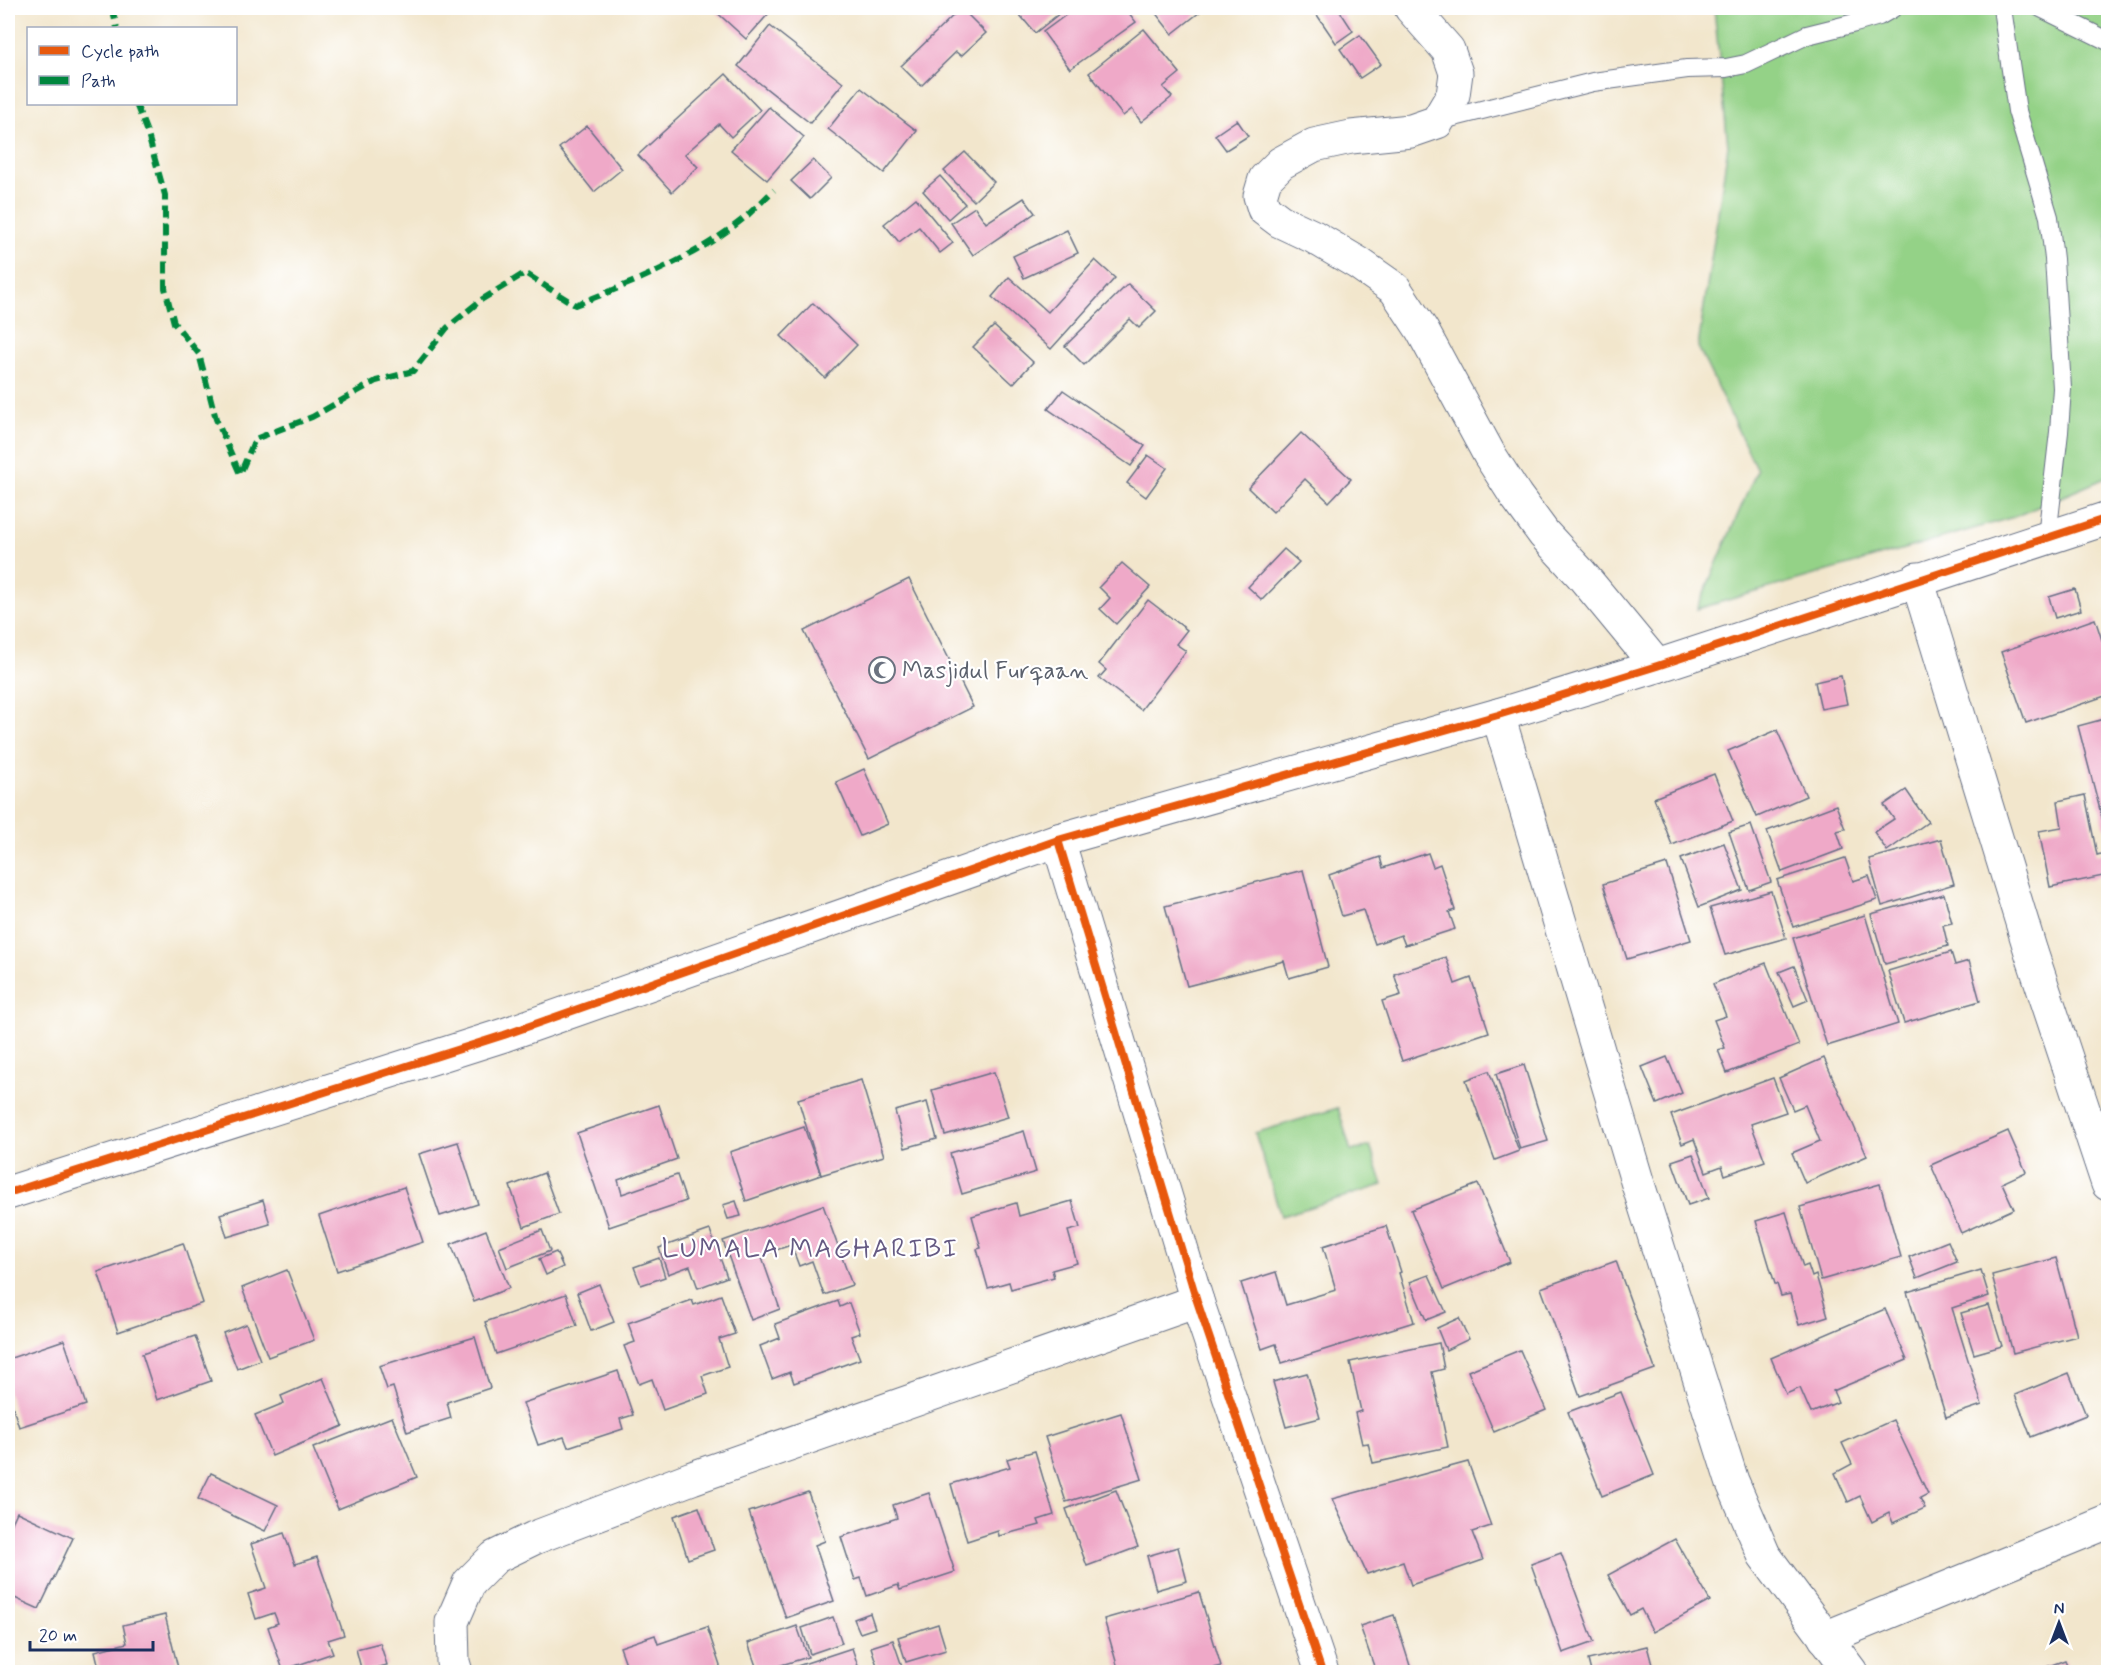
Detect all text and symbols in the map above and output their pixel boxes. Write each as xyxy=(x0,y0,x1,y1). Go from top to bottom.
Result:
legend xyxy=(27,27,237,105)
text: Cycle path xyxy=(81,40,159,64)
text: Path xyxy=(81,70,116,94)
mosque icon: Masjidul Furqaan xyxy=(867,655,897,685)
place label: Masjidul Furqaan xyxy=(902,656,1088,687)
district label: LUMALA MAGHARIBI xyxy=(662,1232,958,1267)
north arrow xyxy=(2029,1593,2089,1653)
text: N xyxy=(2054,1599,2064,1620)
scale bar xyxy=(30,1614,153,1652)
text: 20 m xyxy=(39,1624,77,1648)

